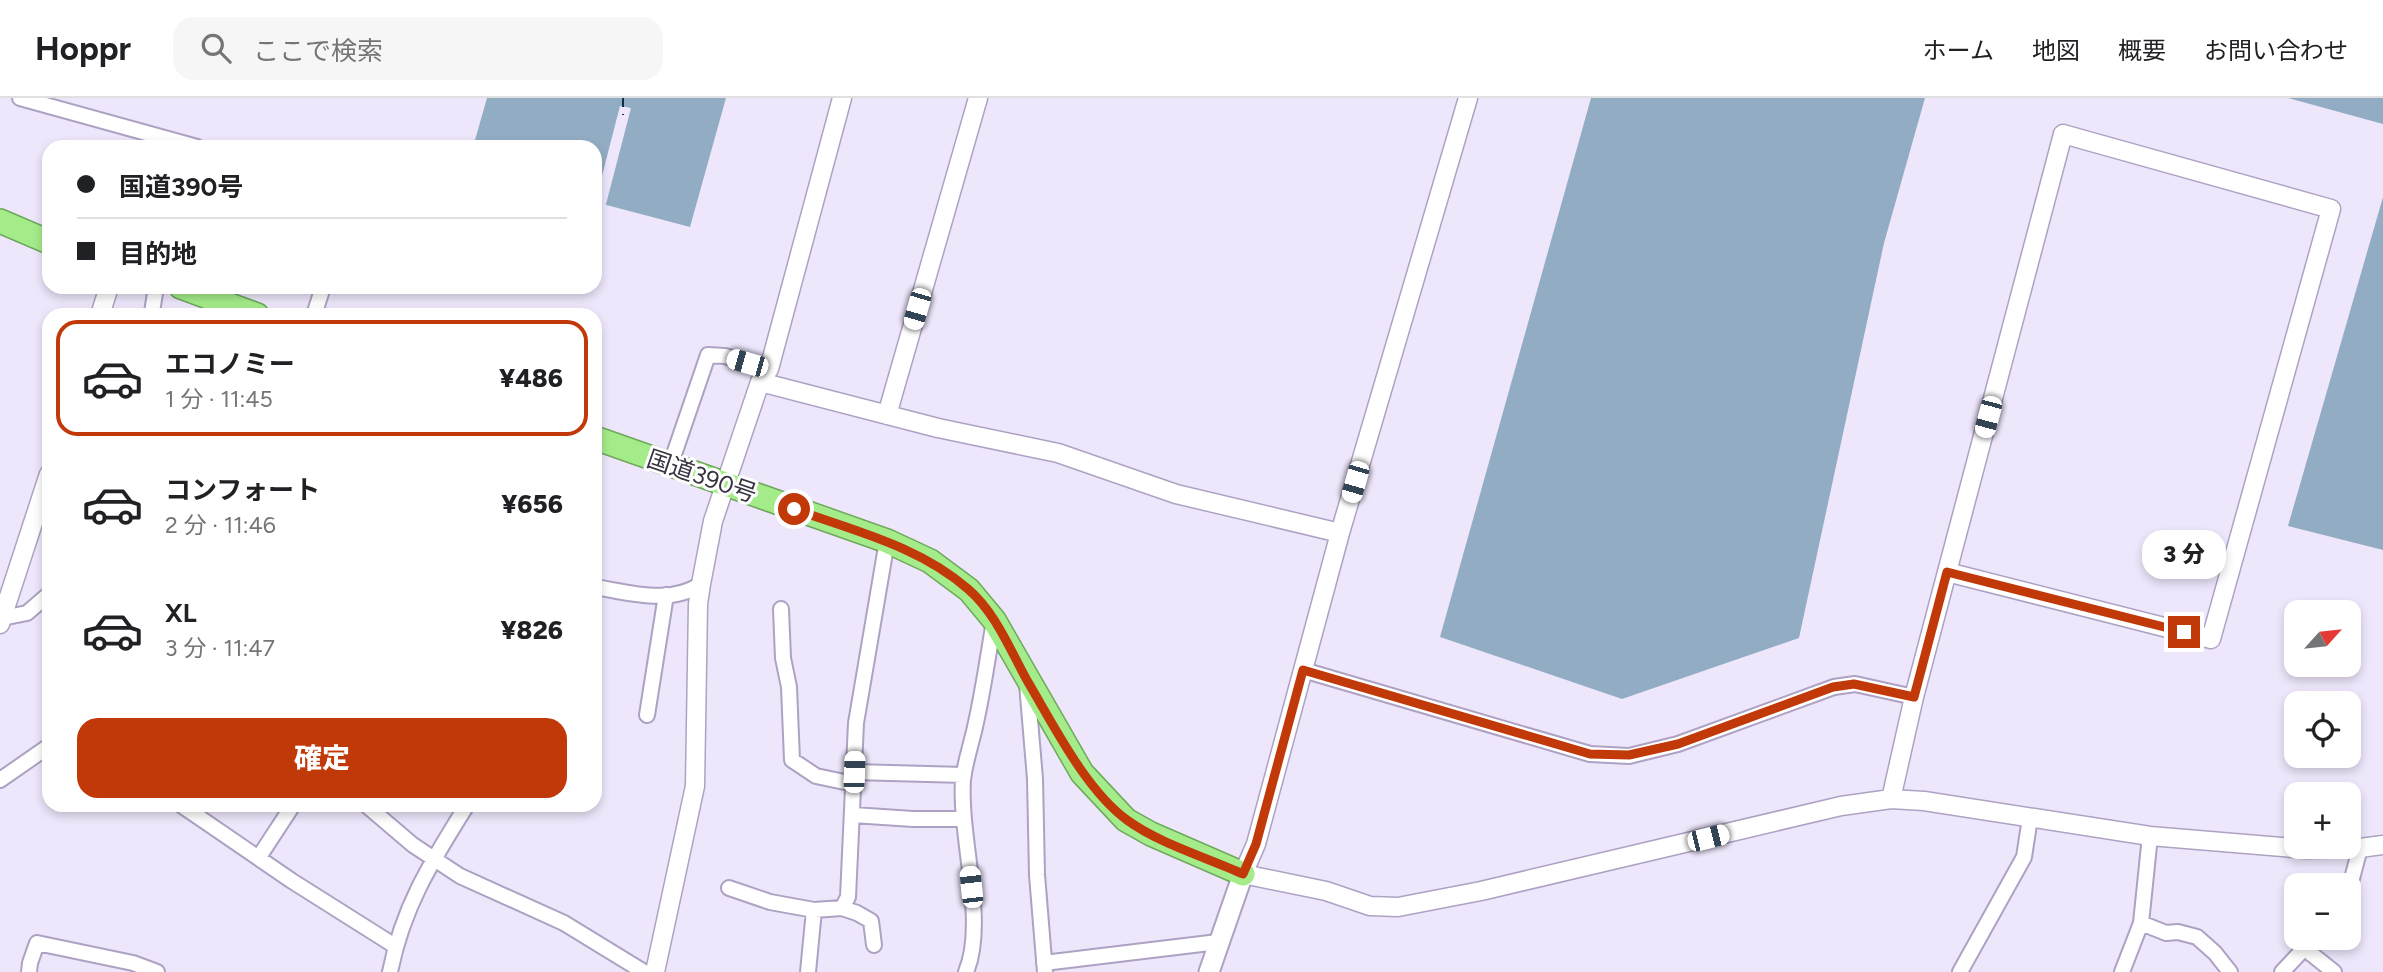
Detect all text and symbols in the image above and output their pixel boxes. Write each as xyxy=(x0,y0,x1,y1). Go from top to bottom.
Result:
search box xyxy=(173,17,663,80)
text: Hoppr xyxy=(35,29,131,68)
icon: search xyxy=(197,29,235,67)
text: ここで検索 xyxy=(253,35,383,67)
text: ホーム xyxy=(1923,36,1994,65)
text: 地図 xyxy=(2032,36,2080,65)
text: 概要 xyxy=(2118,36,2166,65)
text: お問い合わせ xyxy=(2204,36,2348,65)
text: 国道390号 xyxy=(119,171,243,203)
text: 目的地 xyxy=(119,238,197,270)
car xyxy=(902,286,933,332)
icon: car xyxy=(81,347,144,410)
car xyxy=(724,347,771,379)
text: エコノミー xyxy=(165,348,295,380)
text: ¥486 xyxy=(499,362,563,394)
text: 1 分 · 11:45 xyxy=(165,385,273,413)
car xyxy=(1973,394,2004,440)
street label: 国道390号 xyxy=(643,444,761,508)
car xyxy=(1340,459,1371,505)
icon: car xyxy=(81,473,144,536)
text: コンフォート xyxy=(165,474,320,506)
text: ¥656 xyxy=(501,488,563,520)
route start xyxy=(778,493,810,525)
text: 2 分 · 11:46 xyxy=(165,511,276,539)
callout: 3 分 xyxy=(2142,531,2226,580)
text: 3 分 xyxy=(2163,540,2205,568)
text: XL xyxy=(165,597,197,629)
icon: car xyxy=(81,599,144,662)
north arrow xyxy=(2284,600,2361,677)
map controls xyxy=(2284,600,2361,950)
text: ¥826 xyxy=(500,614,563,646)
route end xyxy=(2168,616,2200,648)
text: 3 分 · 11:47 xyxy=(165,634,275,662)
button: locate xyxy=(2284,691,2361,768)
button: 確定 xyxy=(77,718,567,798)
car xyxy=(843,751,866,793)
button: + xyxy=(2284,782,2361,859)
car xyxy=(1686,823,1731,853)
car xyxy=(959,865,984,909)
button: − xyxy=(2284,873,2361,950)

